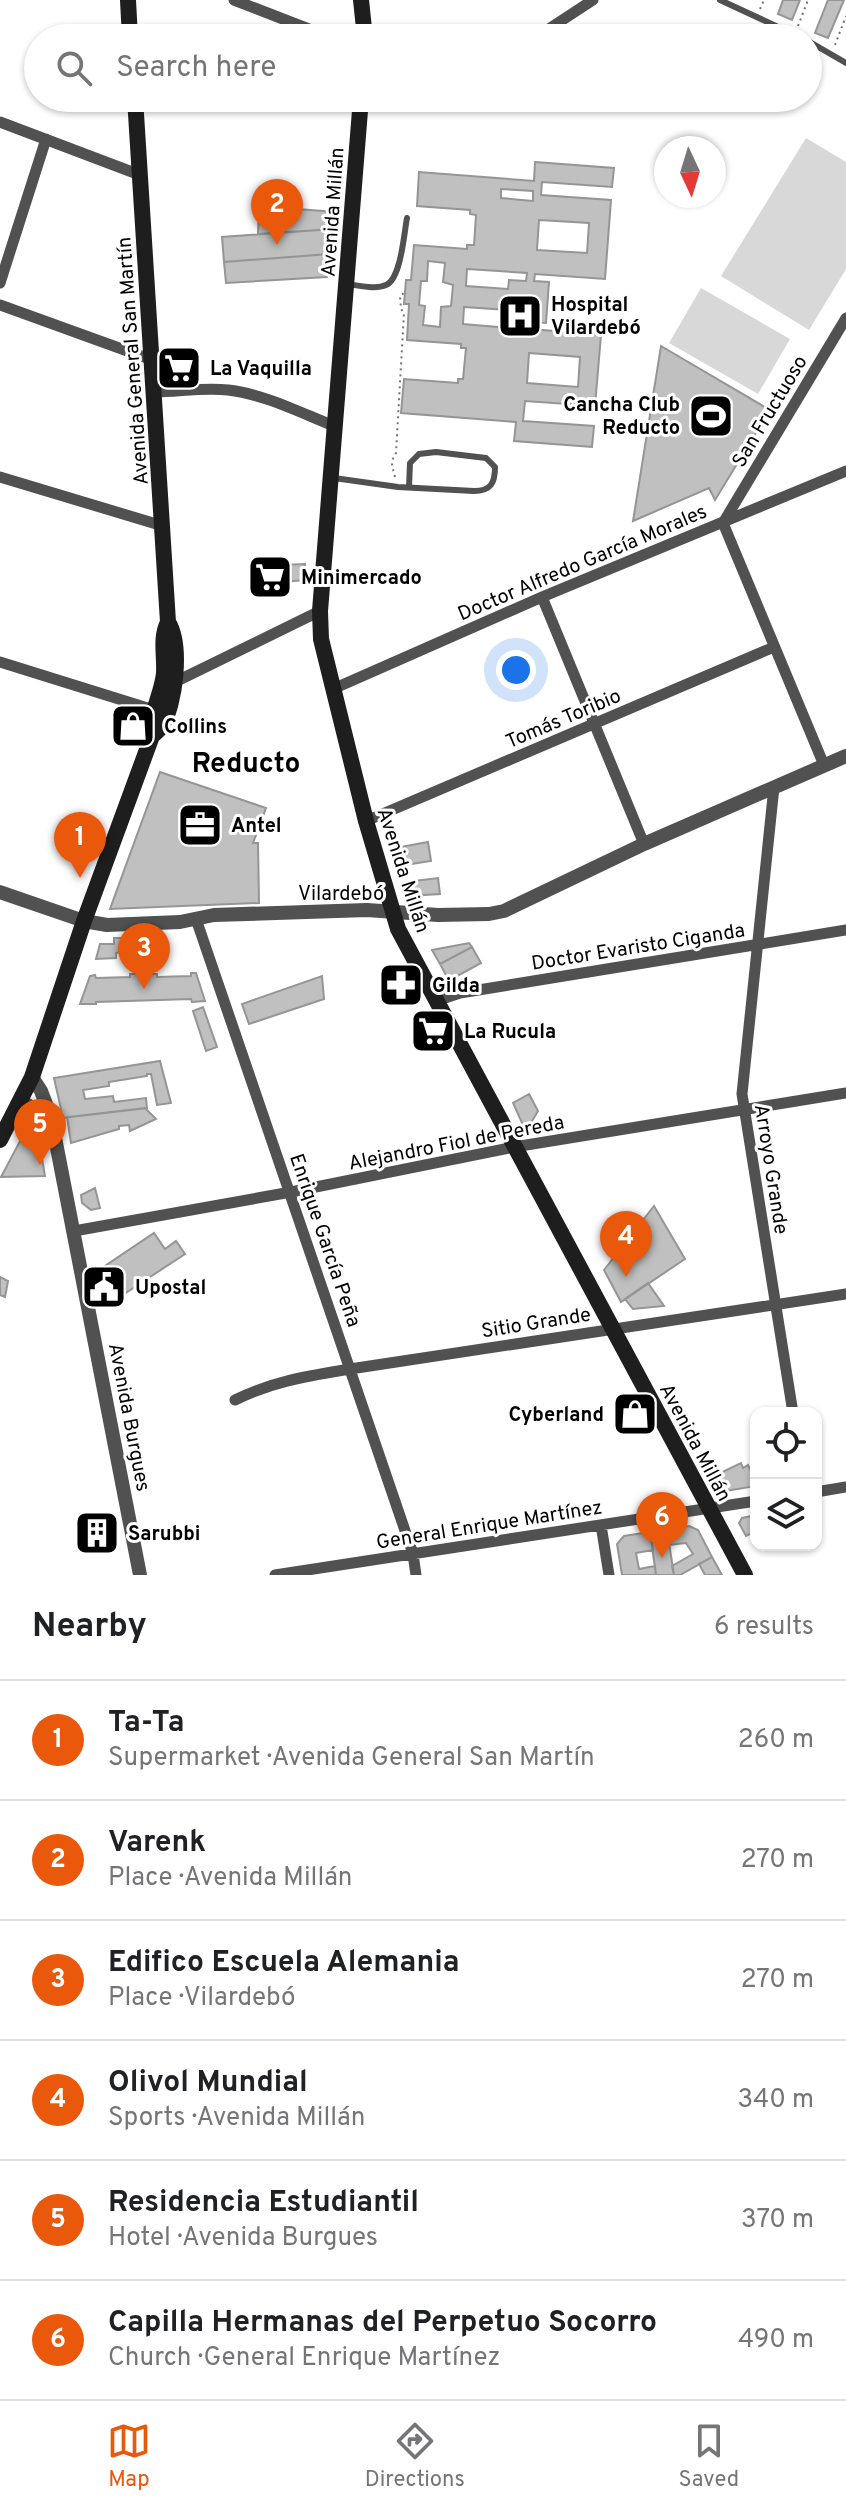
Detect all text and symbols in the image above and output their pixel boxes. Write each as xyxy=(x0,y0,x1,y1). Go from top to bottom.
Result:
search box xyxy=(24,24,822,112)
icon: search xyxy=(52,46,96,90)
text: Search here xyxy=(116,50,276,87)
north arrow xyxy=(654,136,726,208)
street label: Avenida Millán xyxy=(316,146,351,278)
pin: 2 xyxy=(251,179,303,245)
street label: Avenida General San Martín xyxy=(112,236,156,486)
hospital icon: Hospital Vilardebó xyxy=(496,292,544,340)
place label: Hospital Vilardebó xyxy=(551,293,641,342)
supermarket icon: La Vaquilla xyxy=(155,344,203,392)
street label: San Fructuoso xyxy=(727,351,814,473)
place label: La Vaquilla xyxy=(210,357,312,383)
sports icon: Cancha Club Reducto xyxy=(687,392,735,440)
place label: Cancha Club Reducto xyxy=(563,393,680,442)
street label: Doctor Alfredo García Morales xyxy=(454,499,711,628)
supermarket icon: Minimercado xyxy=(246,553,294,601)
place label: Minimercado xyxy=(301,566,422,592)
your location xyxy=(496,650,536,690)
street label: Tomás Toribio xyxy=(502,684,625,756)
shop icon: Collins xyxy=(109,702,157,750)
place label: Collins xyxy=(164,715,227,741)
district label: Reducto xyxy=(192,747,300,783)
office icon: Antel xyxy=(176,801,224,849)
street label: Avenida Millán xyxy=(370,805,435,936)
pin: 1 xyxy=(54,812,106,878)
place label: Antel xyxy=(231,814,282,840)
street label: Vilardebó xyxy=(298,882,384,908)
street label: Doctor Evaristo Ciganda xyxy=(530,918,747,978)
pin: 3 xyxy=(118,923,170,989)
pharmacy icon: Gilda xyxy=(377,961,425,1009)
place label: Gilda xyxy=(432,974,480,1000)
supermarket icon: La Rucula xyxy=(409,1007,457,1055)
place label: La Rucula xyxy=(464,1020,556,1046)
pin: 5 xyxy=(14,1099,66,1165)
street label: Arroyo Grande xyxy=(747,1102,793,1236)
street label: Alejandro Fiol de Pereda xyxy=(346,1110,566,1178)
street label: Enrique García Peña xyxy=(282,1151,366,1331)
pin: 4 xyxy=(600,1211,652,1277)
public building icon: Upostal xyxy=(80,1263,128,1311)
place label: Upostal xyxy=(135,1276,206,1302)
street label: Sitio Grande xyxy=(480,1302,593,1345)
street label: Avenida Burgues xyxy=(101,1341,155,1494)
street label: Avenida Millán xyxy=(652,1379,736,1506)
shop icon: Cyberland xyxy=(611,1390,659,1438)
place label: Cyberland xyxy=(508,1403,604,1429)
map controls xyxy=(750,1407,822,1551)
button: locate xyxy=(750,1407,822,1479)
button: layers xyxy=(750,1479,822,1551)
pin: 6 xyxy=(636,1492,688,1558)
street label: General Enrique Martínez xyxy=(375,1495,604,1557)
building icon: Sarubbi xyxy=(73,1509,121,1557)
place label: Sarubbi xyxy=(128,1522,200,1548)
text: Nearby xyxy=(32,1606,147,1649)
text: 6 results xyxy=(714,1611,814,1644)
text: Ta-Ta xyxy=(108,1705,185,1742)
text: 1 xyxy=(53,1724,63,1757)
text: 260 m xyxy=(738,1724,814,1757)
text: Supermarket · Avenida General San Martín xyxy=(108,1742,595,1775)
text: Varenk xyxy=(108,1825,206,1862)
text: 2 xyxy=(50,1844,66,1877)
text: 270 m xyxy=(741,1844,814,1877)
text: Place · Avenida Millán xyxy=(108,1862,353,1895)
text: Edifico Escuela Alemania xyxy=(108,1945,459,1982)
text: 3 xyxy=(50,1964,66,1997)
text: 270 m xyxy=(741,1964,814,1997)
text: Place · Vilardebó xyxy=(108,1982,296,2015)
text: Olivol Mundial xyxy=(108,2065,308,2102)
text: 4 xyxy=(50,2084,66,2117)
text: 340 m xyxy=(737,2084,814,2117)
text: Sports · Avenida Millán xyxy=(108,2102,365,2135)
text: Residencia Estudiantil xyxy=(108,2185,419,2222)
text: 5 xyxy=(50,2204,66,2237)
text: 370 m xyxy=(741,2204,814,2237)
text: Hotel · Avenida Burgues xyxy=(108,2222,378,2255)
text: Capilla Hermanas del Perpetuo Socorro xyxy=(108,2305,657,2342)
text: 6 xyxy=(50,2324,66,2357)
text: 490 m xyxy=(738,2324,814,2357)
text: Church · General Enrique Martínez xyxy=(108,2342,500,2375)
tab: Map xyxy=(107,2419,151,2494)
tab: Directions xyxy=(365,2419,465,2494)
tab: Saved xyxy=(679,2419,739,2494)

